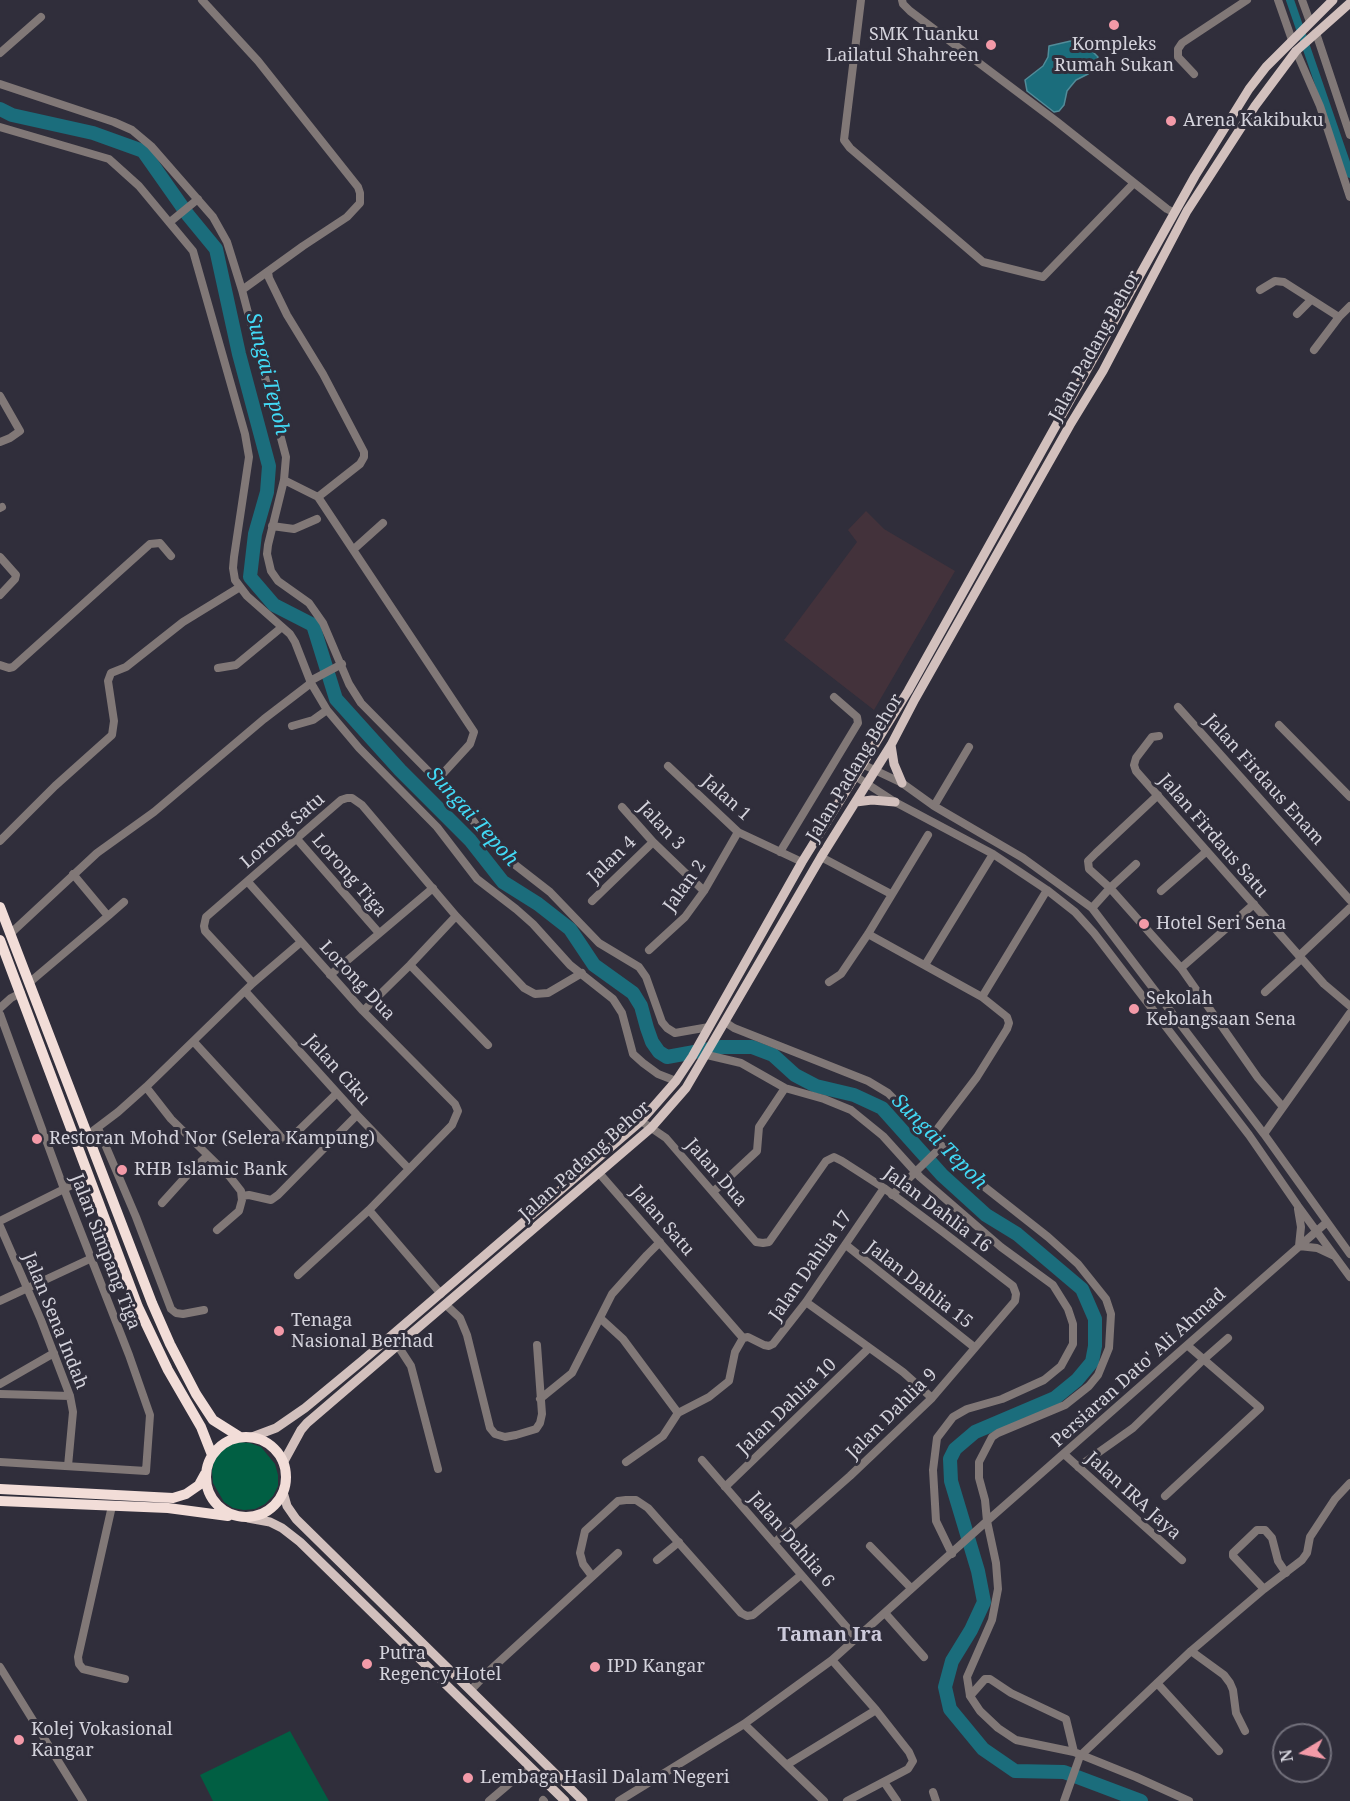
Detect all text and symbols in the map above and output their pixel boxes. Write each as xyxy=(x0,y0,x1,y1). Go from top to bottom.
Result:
marker: Kompleks Rumah Sukan xyxy=(1107,18,1121,32)
place label: SMK Tuanku Lailatul Shahreen xyxy=(826,24,979,66)
place label: Kompleks Rumah Sukan xyxy=(1054,34,1174,76)
marker: SMK Tuanku Lailatul Shahreen xyxy=(984,38,998,52)
place label: Arena Kakibuku xyxy=(1183,110,1324,132)
marker: Arena Kakibuku xyxy=(1164,114,1178,128)
street label: Jalan Padang Behor xyxy=(1045,267,1145,425)
water label: Sungai Tepoh xyxy=(240,310,294,438)
street label: Jalan Padang Behor xyxy=(802,690,908,846)
street label: Jalan Firdaus Enam xyxy=(1199,710,1329,850)
water label: Sungai Tepoh xyxy=(421,762,523,872)
street label: Jalan 1 xyxy=(697,770,755,826)
street label: Jalan Firdaus Satu xyxy=(1154,770,1272,902)
street label: Lorong Satu xyxy=(237,789,329,873)
street label: Jalan 3 xyxy=(633,797,689,855)
street label: Lorong Tiga xyxy=(307,830,391,922)
street label: Jalan 4 xyxy=(583,832,641,888)
street label: Jalan 2 xyxy=(659,856,711,916)
place label: Hotel Seri Sena xyxy=(1156,913,1286,935)
marker: Hotel Seri Sena xyxy=(1137,917,1151,931)
street label: Lorong Dua xyxy=(315,937,399,1025)
place label: Sekolah Kebangsaan Sena xyxy=(1146,988,1296,1030)
marker: Sekolah Kebangsaan Sena xyxy=(1127,1002,1141,1016)
street label: Jalan Ciku xyxy=(300,1030,374,1110)
water label: Sungai Tepoh xyxy=(886,1089,992,1195)
street label: Jalan Padang Behor xyxy=(515,1097,655,1225)
place label: Restoran Mohd Nor (Selera Kampung) xyxy=(49,1128,375,1150)
marker: Restoran Mohd Nor (Selera Kampung) xyxy=(30,1132,44,1146)
street label: Jalan Dua xyxy=(681,1135,751,1211)
place label: RHB Islamic Bank xyxy=(134,1159,287,1181)
street label: Jalan Dahlia 16 xyxy=(879,1162,995,1258)
marker: RHB Islamic Bank xyxy=(115,1163,129,1177)
street label: Jalan Simpang Tiga xyxy=(65,1171,145,1333)
street label: Jalan Satu xyxy=(626,1181,698,1261)
street label: Jalan Dahlia 17 xyxy=(765,1207,857,1325)
street label: Jalan Dahlia 15 xyxy=(861,1237,977,1333)
street label: Jalan Sena Indah xyxy=(18,1250,92,1392)
street label: Persiaran Dato' Ali Ahmad xyxy=(1047,1284,1231,1452)
place label: Tenaga Nasional Berhad xyxy=(291,1310,434,1352)
marker: Tenaga Nasional Berhad xyxy=(272,1324,286,1338)
street label: Jalan Dahlia 10 xyxy=(733,1354,841,1460)
street label: Jalan Dahlia 9 xyxy=(842,1364,942,1464)
street label: Jalan IRA Jaya xyxy=(1081,1448,1185,1544)
street label: Jalan Dahlia 6 xyxy=(744,1488,838,1592)
district label: Taman Ira xyxy=(778,1623,882,1647)
place label: Putra Regency Hotel xyxy=(379,1643,501,1686)
place label: IPD Kangar xyxy=(607,1656,705,1678)
marker: Putra Regency Hotel xyxy=(360,1657,374,1671)
marker: IPD Kangar xyxy=(588,1660,602,1674)
place label: Kolej Vokasional Kangar xyxy=(31,1719,173,1762)
north arrow xyxy=(1272,1723,1332,1783)
marker: Kolej Vokasional Kangar xyxy=(12,1733,26,1747)
text: N xyxy=(1274,1748,1298,1764)
place label: Lembaga Hasil Dalam Negeri xyxy=(480,1767,730,1789)
marker: Lembaga Hasil Dalam Negeri xyxy=(461,1771,475,1785)

